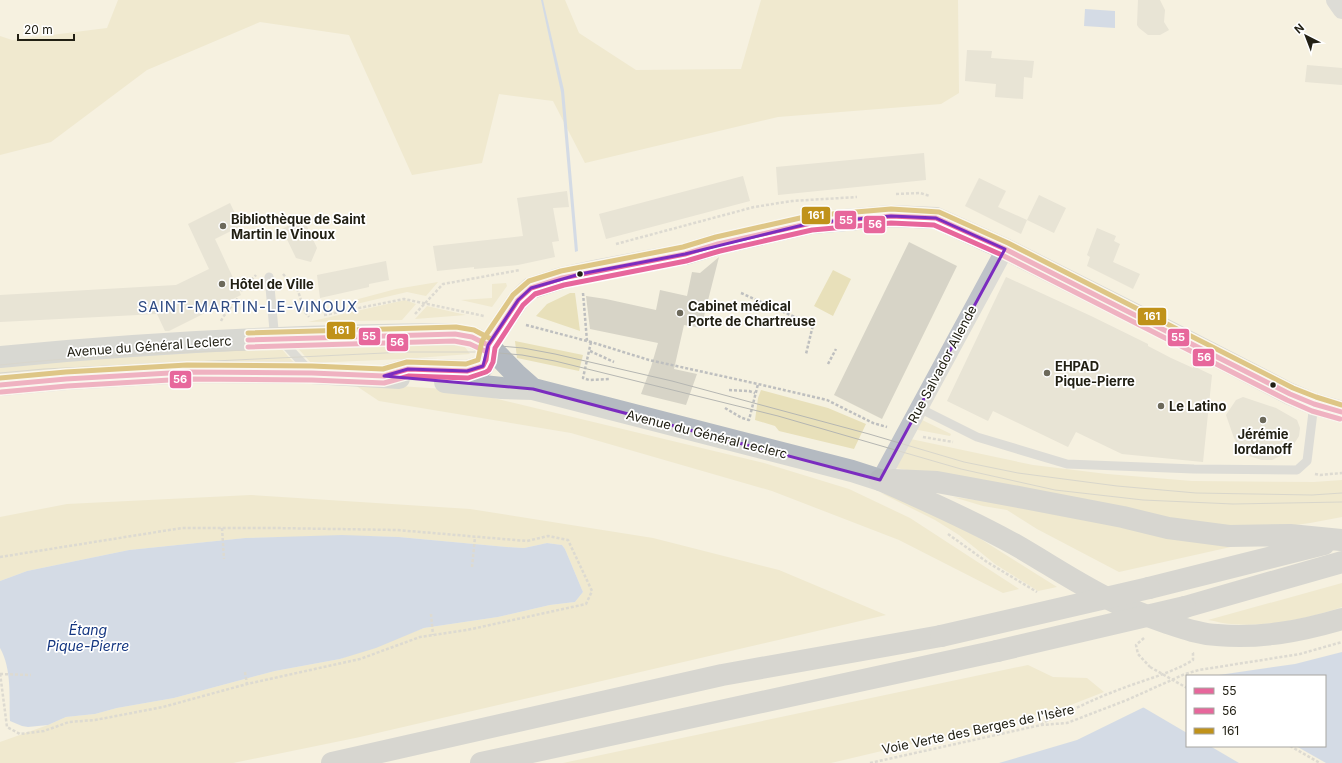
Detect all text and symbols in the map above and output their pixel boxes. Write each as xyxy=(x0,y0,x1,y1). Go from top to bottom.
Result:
scale bar xyxy=(18,16,74,42)
north arrow xyxy=(1286,16,1326,56)
text: N xyxy=(1292,21,1307,37)
text: 20 m xyxy=(24,22,53,37)
line badge: 161 xyxy=(801,206,831,225)
text: 161 xyxy=(808,208,825,222)
line badge: 55 xyxy=(834,210,857,230)
place label: Bibliothèque de Saint Martin le Vinoux xyxy=(231,211,366,242)
text: 55 xyxy=(839,213,853,227)
line badge: 56 xyxy=(863,215,886,234)
text: 56 xyxy=(868,217,882,231)
marker: Bibliothèque de Saint Martin le Vinoux xyxy=(218,221,228,231)
unlabelled marker xyxy=(575,269,585,279)
place label: Hôtel de Ville xyxy=(230,276,314,292)
marker: Hôtel de Ville xyxy=(217,279,227,289)
district label: SAINT-MARTIN-LE-VINOUX xyxy=(138,297,358,316)
place label: Cabinet médical Porte de Chartreuse xyxy=(688,298,816,329)
street label: Rue Salvador Allende xyxy=(904,302,980,426)
line badge: 161 xyxy=(1137,307,1167,326)
marker: Cabinet médical Porte de Chartreuse xyxy=(675,308,685,318)
text: 161 xyxy=(1144,309,1161,323)
line badge: 161 xyxy=(326,321,356,340)
text: 161 xyxy=(333,323,350,337)
line badge: 55 xyxy=(358,327,381,346)
line badge: 55 xyxy=(1167,328,1190,347)
text: 55 xyxy=(362,329,376,343)
text: 55 xyxy=(1171,330,1185,344)
street label: Avenue du Général Leclerc xyxy=(66,332,232,360)
line badge: 56 xyxy=(386,333,409,352)
text: 56 xyxy=(390,335,404,349)
line badge: 56 xyxy=(1192,348,1215,367)
text: 56 xyxy=(1197,350,1211,364)
place label: EHPAD Pique-Pierre xyxy=(1055,358,1135,389)
marker: EHPAD Pique-Pierre xyxy=(1042,368,1052,378)
line badge: 56 xyxy=(169,370,192,389)
text: 56 xyxy=(173,372,187,386)
unlabelled marker xyxy=(1268,380,1278,390)
place label: Le Latino xyxy=(1169,398,1226,414)
marker: Le Latino xyxy=(1156,401,1166,411)
street label: Avenue du Général Leclerc xyxy=(625,406,789,462)
marker: Jérémie Iordanoff xyxy=(1258,415,1268,425)
place label: Jérémie Iordanoff xyxy=(1234,426,1293,457)
water label: Étang Pique-Pierre xyxy=(47,621,129,654)
legend xyxy=(1186,675,1326,747)
text: 55 xyxy=(1222,683,1237,698)
street label: Voie Verte des Berges de l'Isère xyxy=(880,701,1076,757)
text: 56 xyxy=(1222,703,1237,718)
text: 161 xyxy=(1222,723,1239,738)

